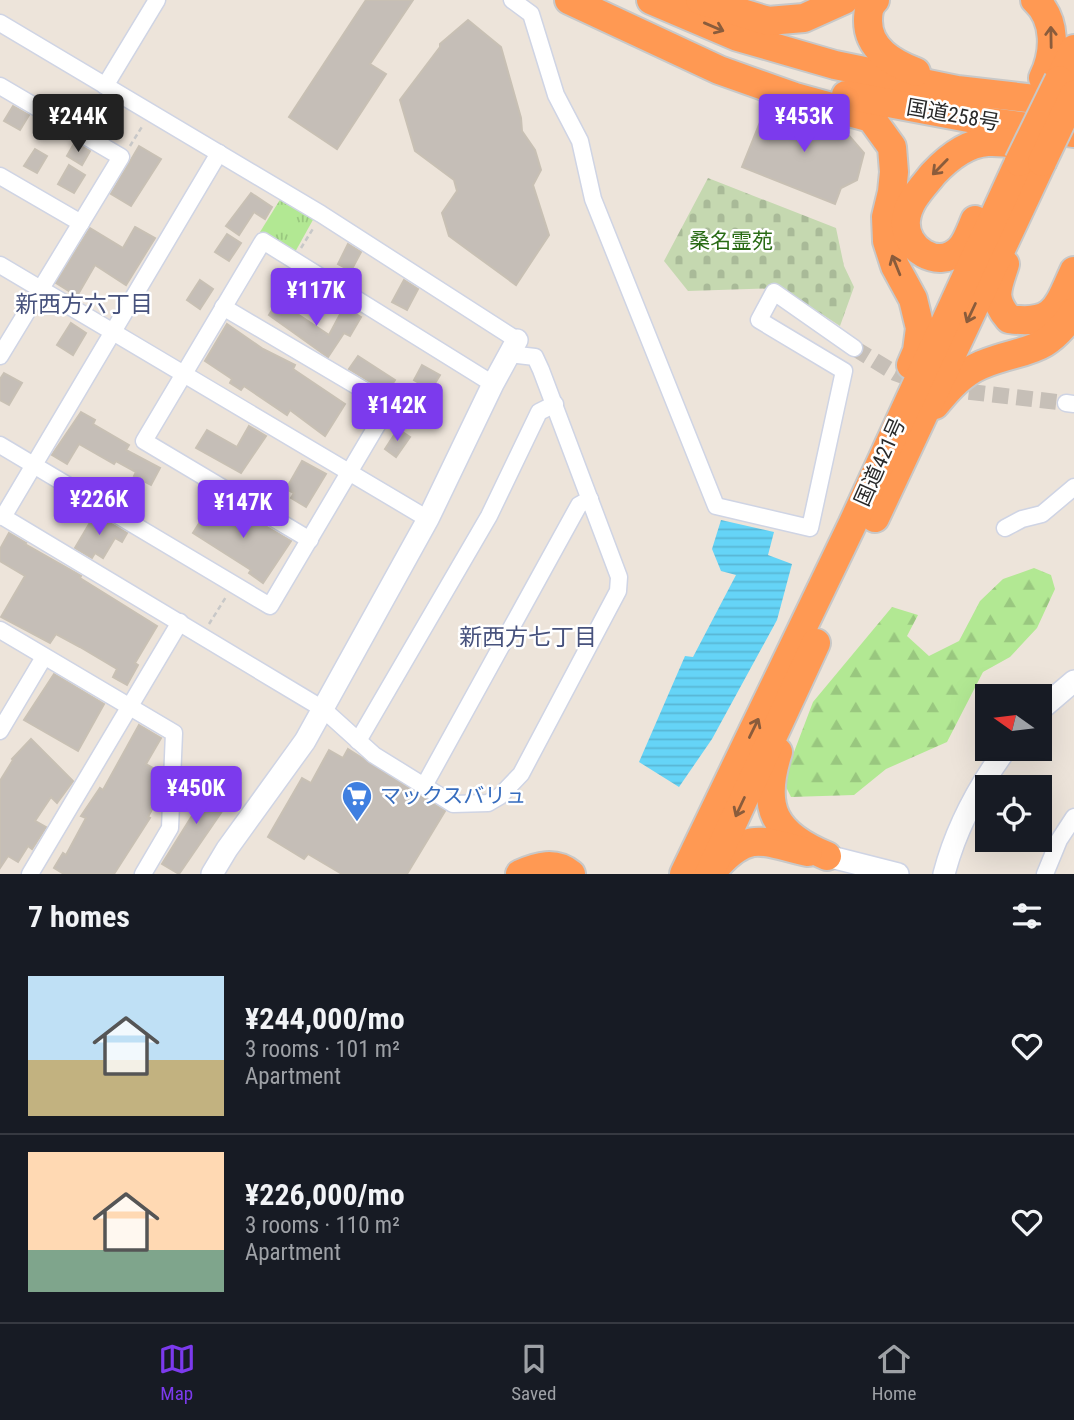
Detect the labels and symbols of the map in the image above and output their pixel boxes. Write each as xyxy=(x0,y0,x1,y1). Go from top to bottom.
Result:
one-way arrow xyxy=(702,21,724,34)
one-way arrow xyxy=(1044,26,1057,49)
pin: ¥244K xyxy=(29,94,127,154)
pin: ¥453K xyxy=(755,94,853,154)
street label: 国道258号 xyxy=(905,95,1001,135)
one-way arrow xyxy=(932,158,949,175)
park label: 桑名霊苑 xyxy=(689,229,773,253)
one-way arrow xyxy=(888,254,901,276)
pin: ¥117K xyxy=(267,268,365,328)
district label: 新西方六丁目 xyxy=(15,291,153,318)
one-way arrow xyxy=(964,301,977,323)
pin: ¥142K xyxy=(348,384,446,443)
street label: 国道421号 xyxy=(850,414,910,510)
pin: ¥226K xyxy=(50,477,148,537)
pin: ¥147K xyxy=(194,480,292,540)
district label: 新西方七丁目 xyxy=(459,624,597,651)
north arrow xyxy=(975,684,1052,761)
one-way arrow xyxy=(747,718,761,739)
pin: ¥450K xyxy=(147,766,245,826)
supermarket icon: マックスバリュ xyxy=(340,779,374,823)
place label: マックスバリュ xyxy=(380,784,526,808)
one-way arrow xyxy=(733,796,746,817)

